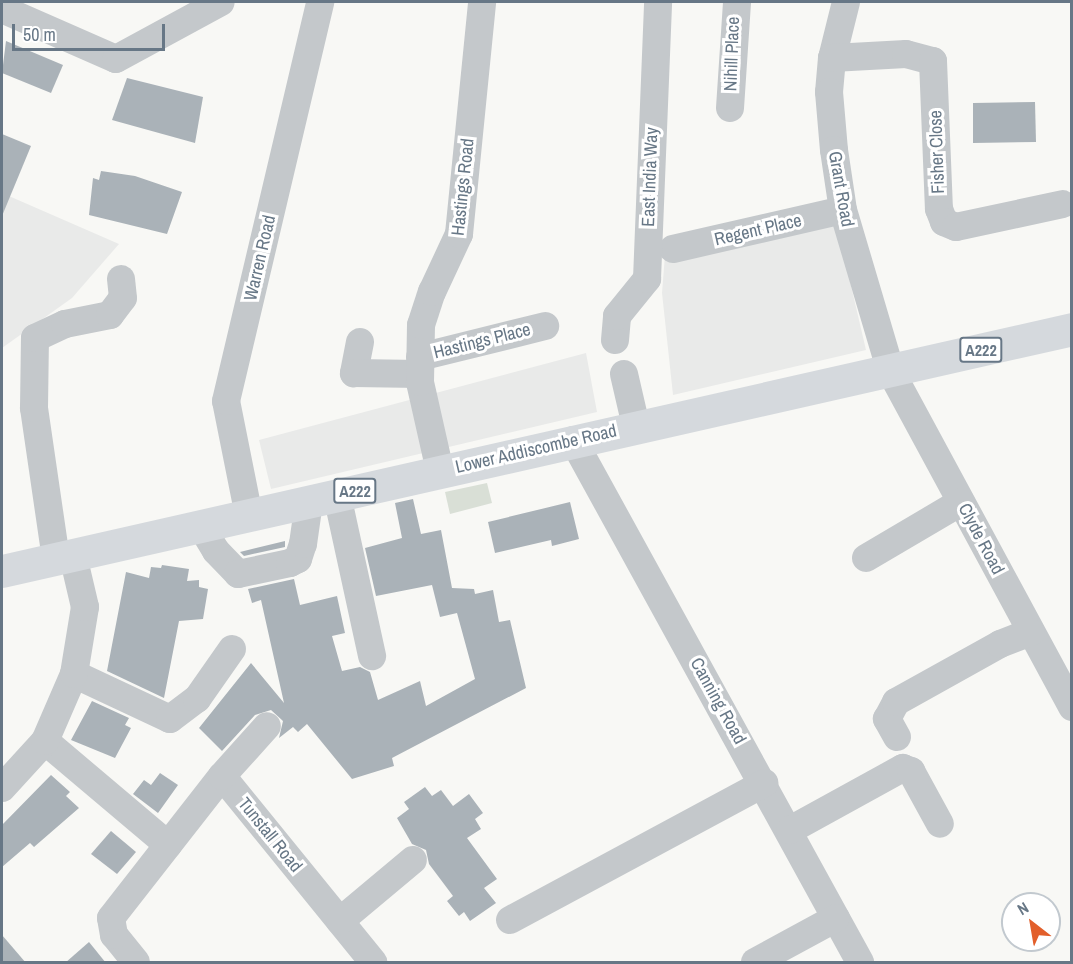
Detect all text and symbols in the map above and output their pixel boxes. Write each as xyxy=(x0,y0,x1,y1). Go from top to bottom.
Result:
scale bar xyxy=(15,12,168,50)
street label: Nihill Place xyxy=(720,16,744,92)
text: 50 m xyxy=(23,22,56,47)
street label: Fisher Close xyxy=(925,110,949,194)
street label: East India Way xyxy=(637,127,663,227)
street label: Hastings Road xyxy=(447,137,479,237)
street label: Grant Road xyxy=(824,150,858,228)
street label: Regent Place xyxy=(712,210,804,250)
street label: Warren Road xyxy=(240,213,280,303)
street label: Hastings Place xyxy=(431,319,533,363)
road number: A222 xyxy=(958,337,1004,363)
street label: Lower Addiscombe Road xyxy=(453,420,619,478)
road number: A222 xyxy=(332,478,378,504)
street label: Clyde Road xyxy=(953,500,1009,578)
street label: Canning Road xyxy=(685,654,751,748)
street label: Tunstall Road xyxy=(233,793,307,877)
north arrow xyxy=(1001,892,1061,952)
text: N xyxy=(1013,896,1032,920)

